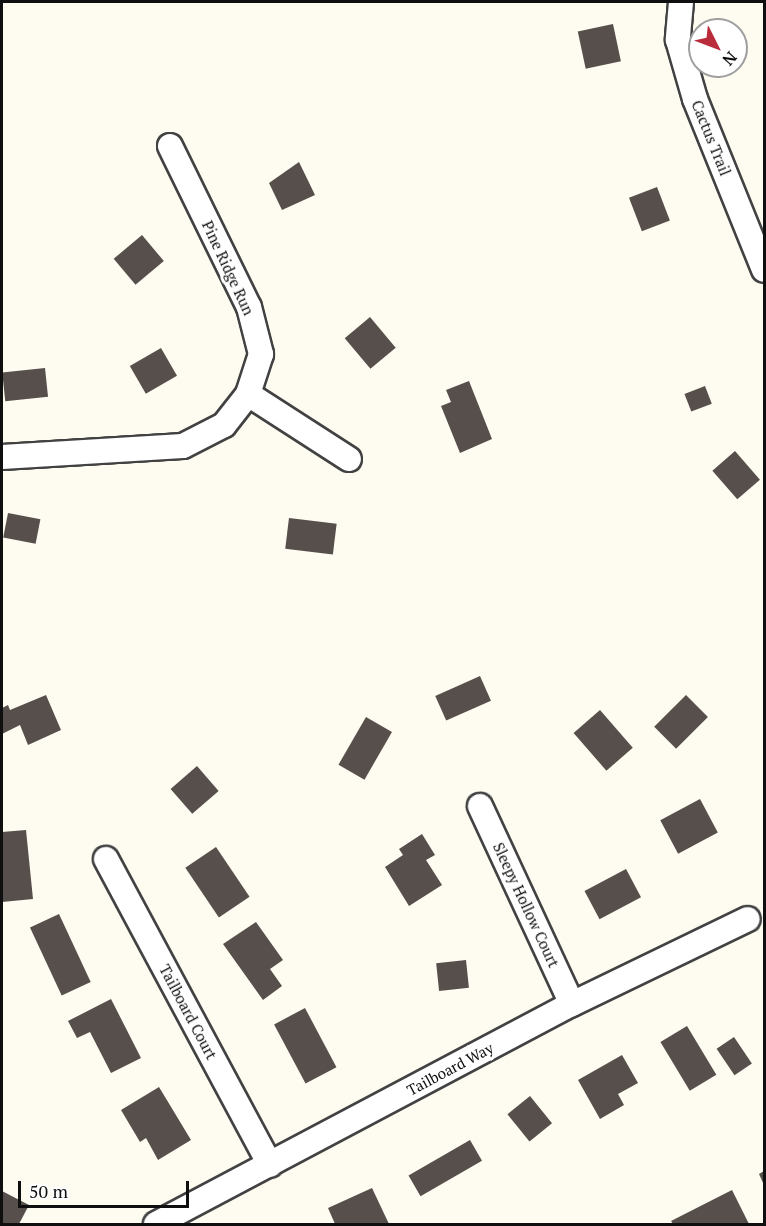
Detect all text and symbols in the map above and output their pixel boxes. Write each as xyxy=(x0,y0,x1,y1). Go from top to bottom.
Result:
north arrow xyxy=(688,18,748,78)
text: N xyxy=(718,47,742,71)
street label: Cactus Trail xyxy=(688,98,734,178)
street label: Pine Ridge Run xyxy=(198,218,258,318)
street label: Sleepy Hollow Court xyxy=(489,840,563,970)
street label: Tailboard Court xyxy=(155,962,221,1062)
street label: Tailboard Way xyxy=(404,1039,496,1099)
scale bar xyxy=(21,1169,192,1207)
text: 50 m xyxy=(29,1179,68,1203)

